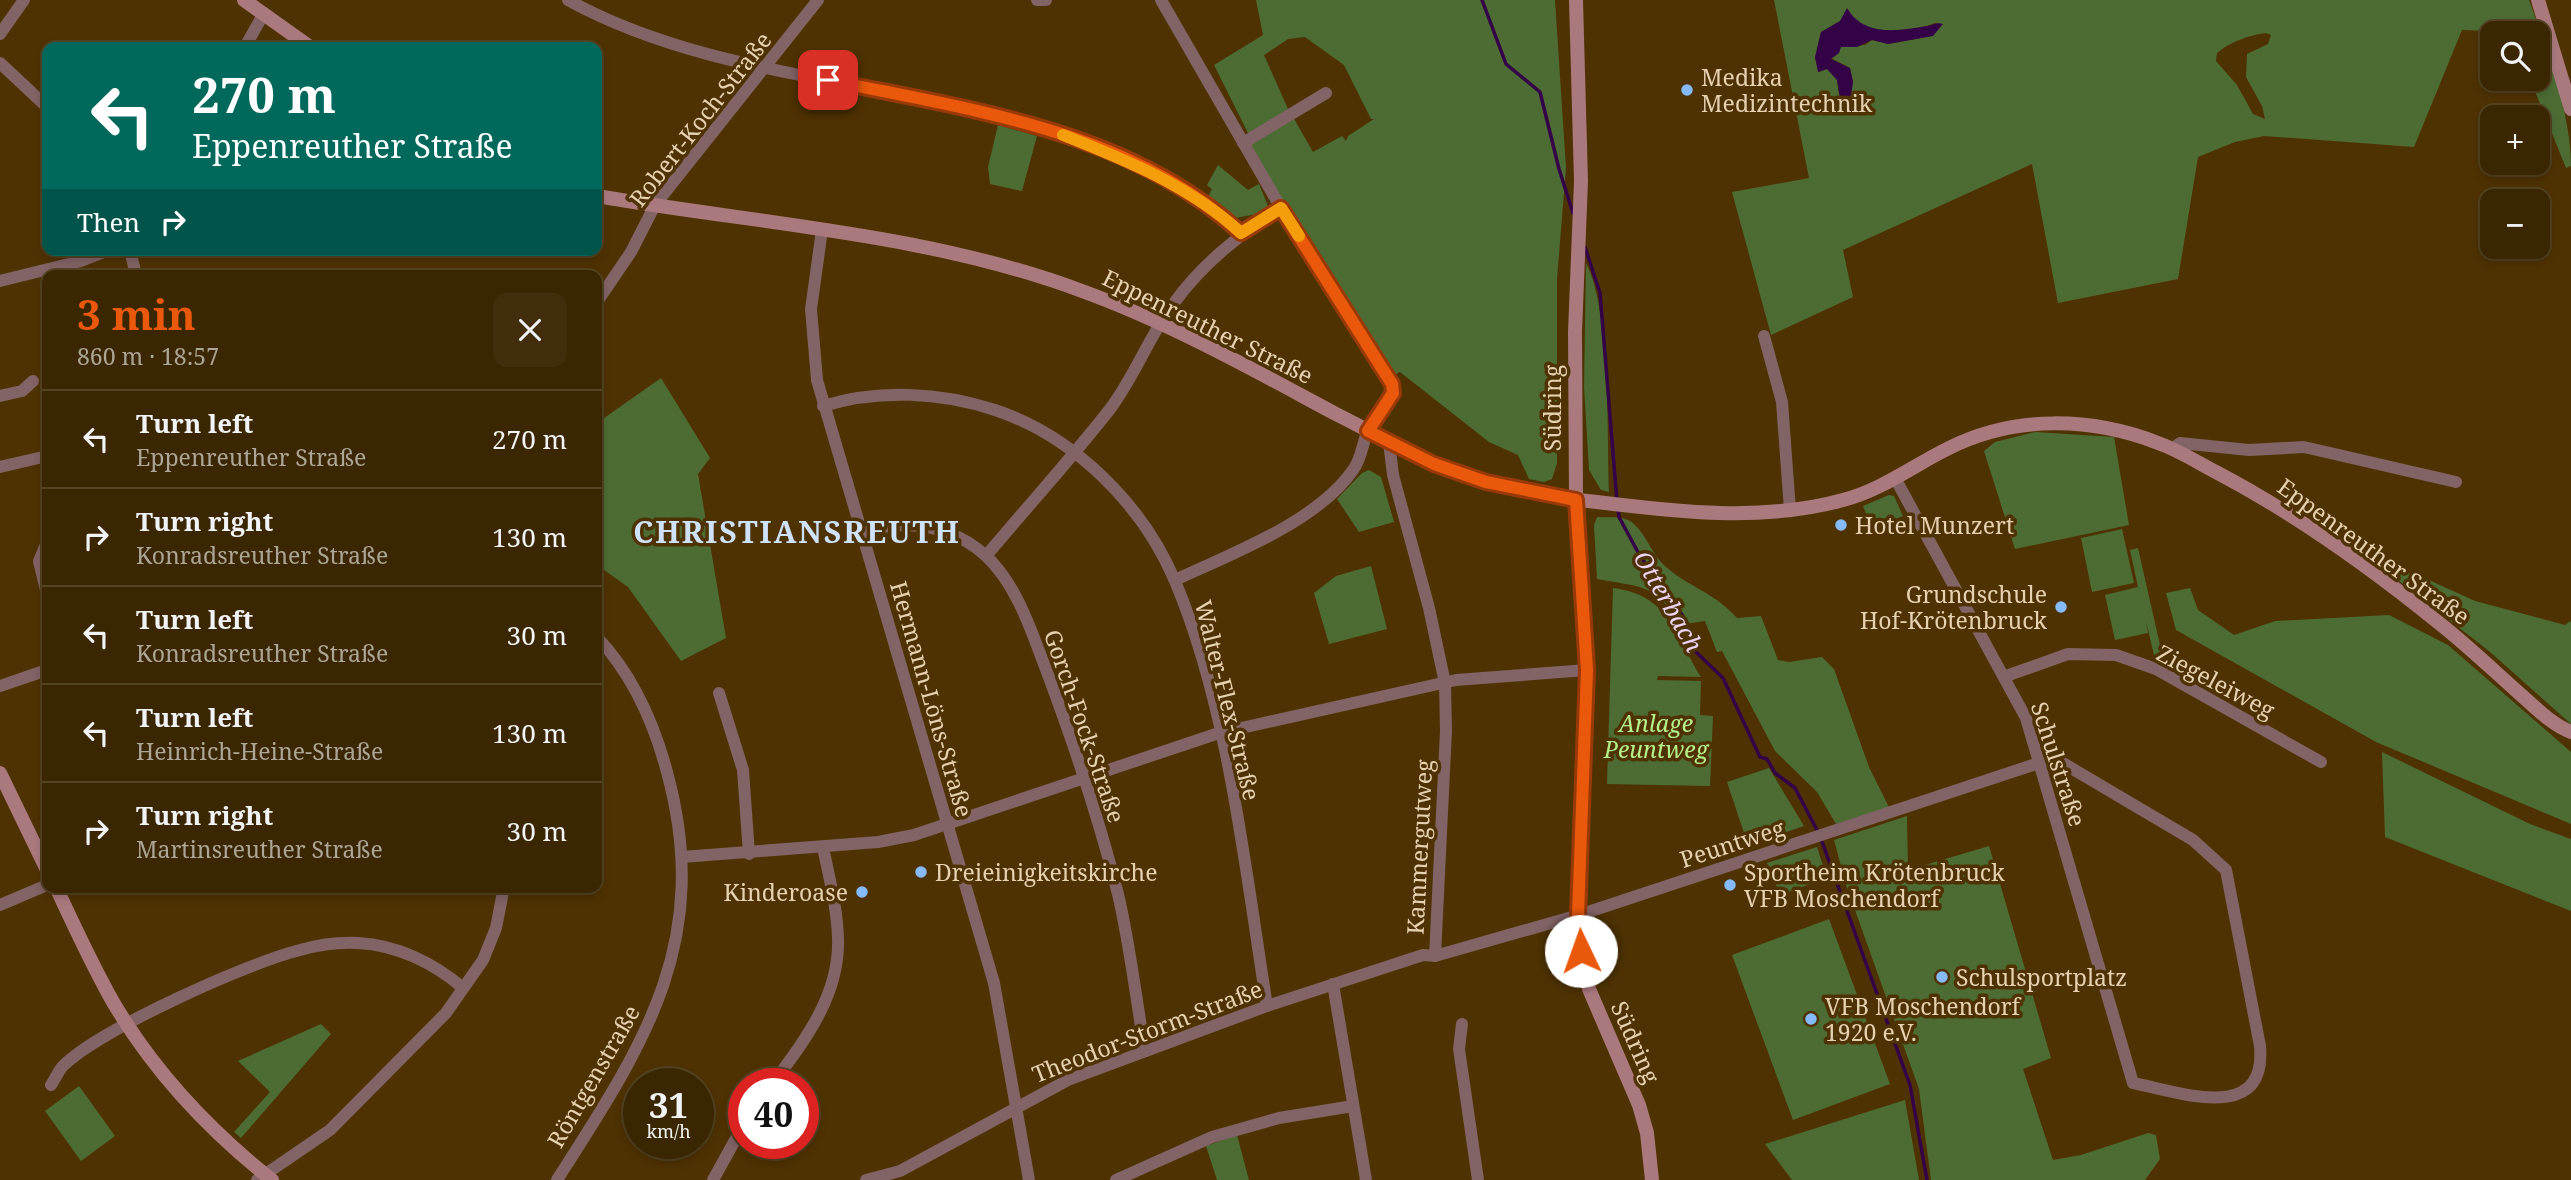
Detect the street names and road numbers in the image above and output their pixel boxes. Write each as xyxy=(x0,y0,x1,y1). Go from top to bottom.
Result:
street label: Robert-Koch-Straße xyxy=(622,25,778,213)
street label: Eppenreuther Straße xyxy=(1097,261,1319,391)
street label: Südring xyxy=(1536,364,1568,451)
street label: Eppenreuther Straße xyxy=(2271,470,2477,632)
street label: Hermann-Löns-Straße xyxy=(883,577,981,821)
street label: Walter-Flex-Straße xyxy=(1188,596,1268,804)
street label: Gorch-Fock-Straße xyxy=(1037,625,1133,827)
street label: Ziegeleiweg xyxy=(2151,637,2281,726)
street label: Schulstraße xyxy=(2024,698,2094,830)
street label: Kammergutweg xyxy=(1398,758,1440,935)
street label: Peuntweg xyxy=(1676,811,1789,875)
street label: Theodor-Storm-Straße xyxy=(1027,972,1267,1090)
street label: Südring xyxy=(1604,996,1668,1089)
street label: Röntgenstraße xyxy=(539,999,647,1153)

